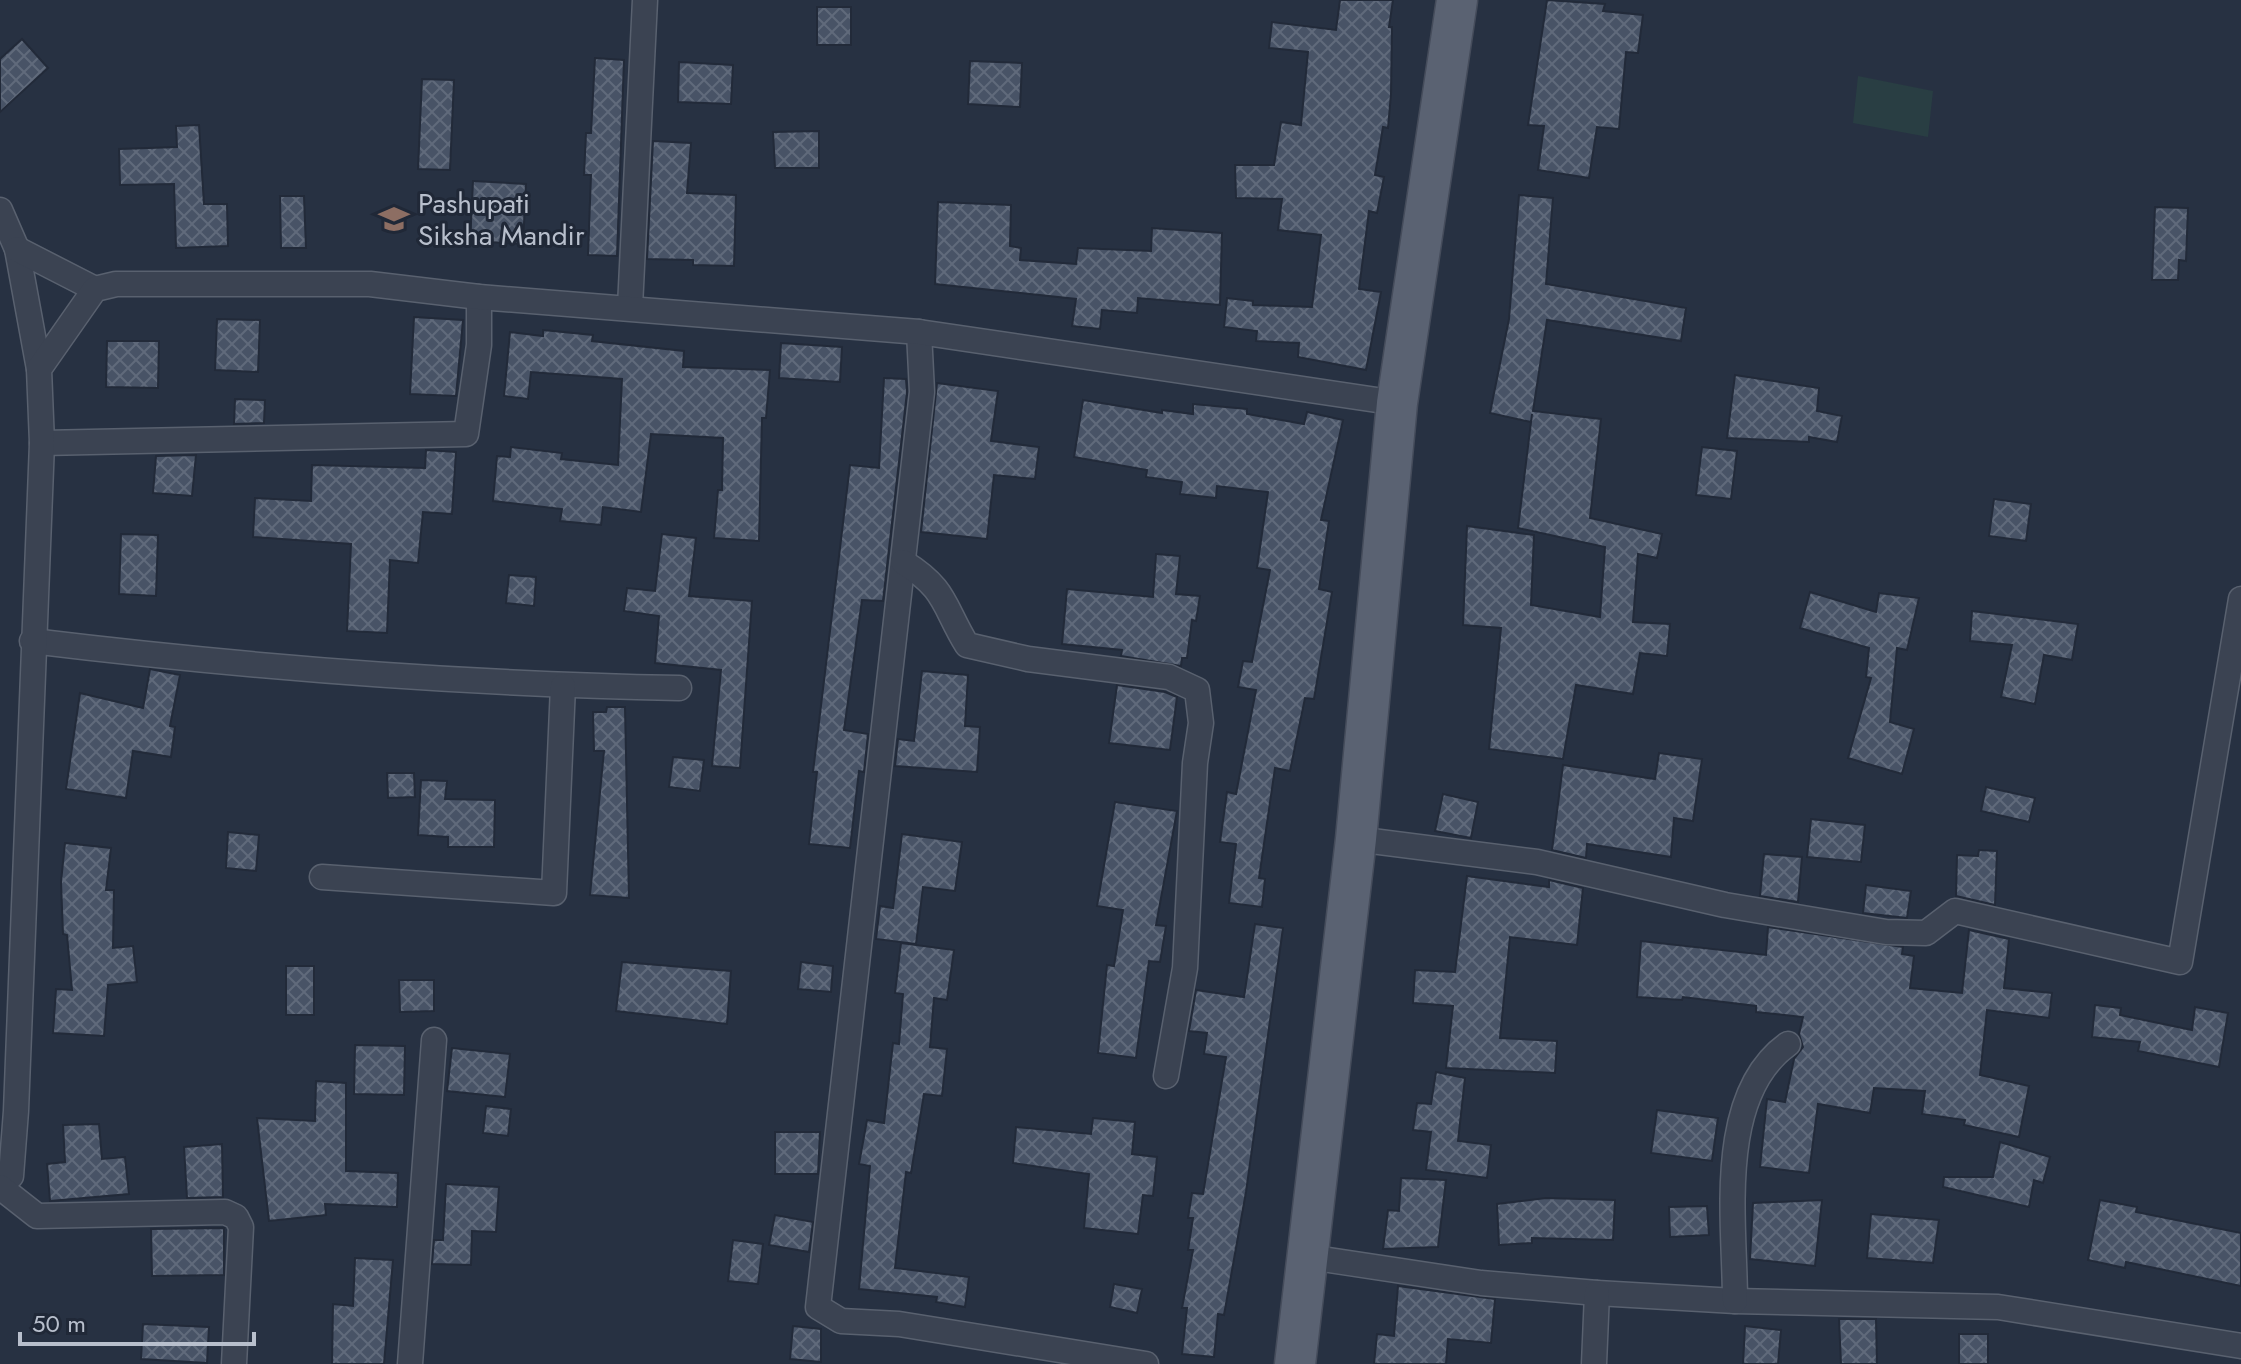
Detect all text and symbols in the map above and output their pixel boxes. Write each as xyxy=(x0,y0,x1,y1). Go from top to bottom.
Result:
place label: Pashupati Siksha Mandir xyxy=(418,183,585,256)
school or university icon: Pashupati Siksha Mandir xyxy=(377,202,411,236)
scale bar xyxy=(20,1296,254,1346)
text: 50 m xyxy=(32,1306,86,1341)

